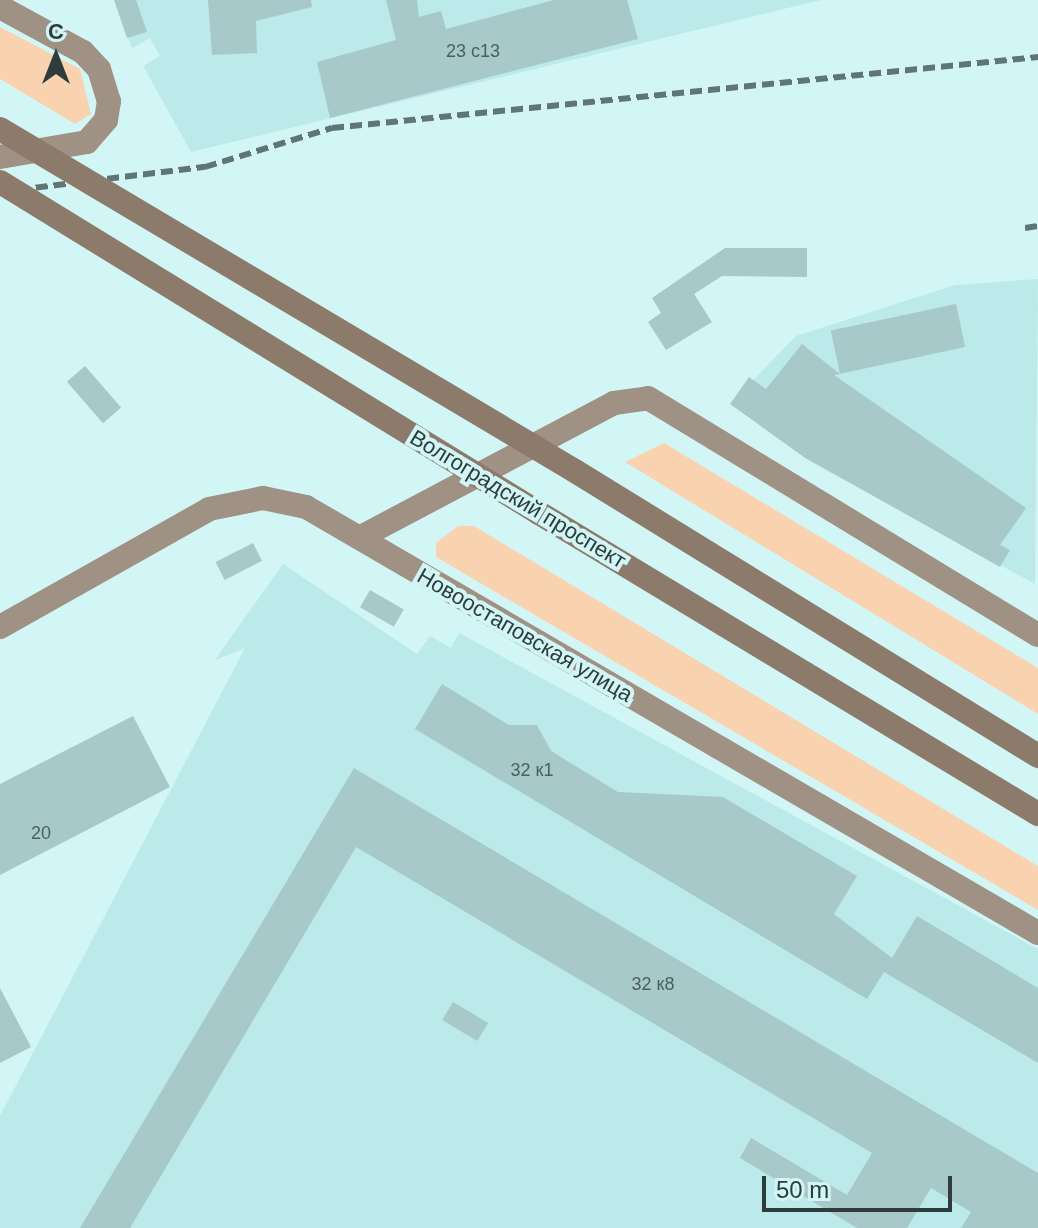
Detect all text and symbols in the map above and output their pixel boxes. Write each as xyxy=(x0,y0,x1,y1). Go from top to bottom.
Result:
north arrow xyxy=(16,16,96,96)
text: С xyxy=(48,19,64,44)
house number: 23 с13 xyxy=(446,40,500,62)
street label: Волгоградский проспект xyxy=(405,424,631,574)
street label: Новоостаповская улица xyxy=(413,562,637,708)
house number: 32 к1 xyxy=(511,759,553,781)
house number: 20 xyxy=(31,822,51,844)
house number: 32 к8 xyxy=(632,973,674,995)
scale bar xyxy=(766,1160,956,1210)
text: 50 m xyxy=(776,1176,829,1203)

